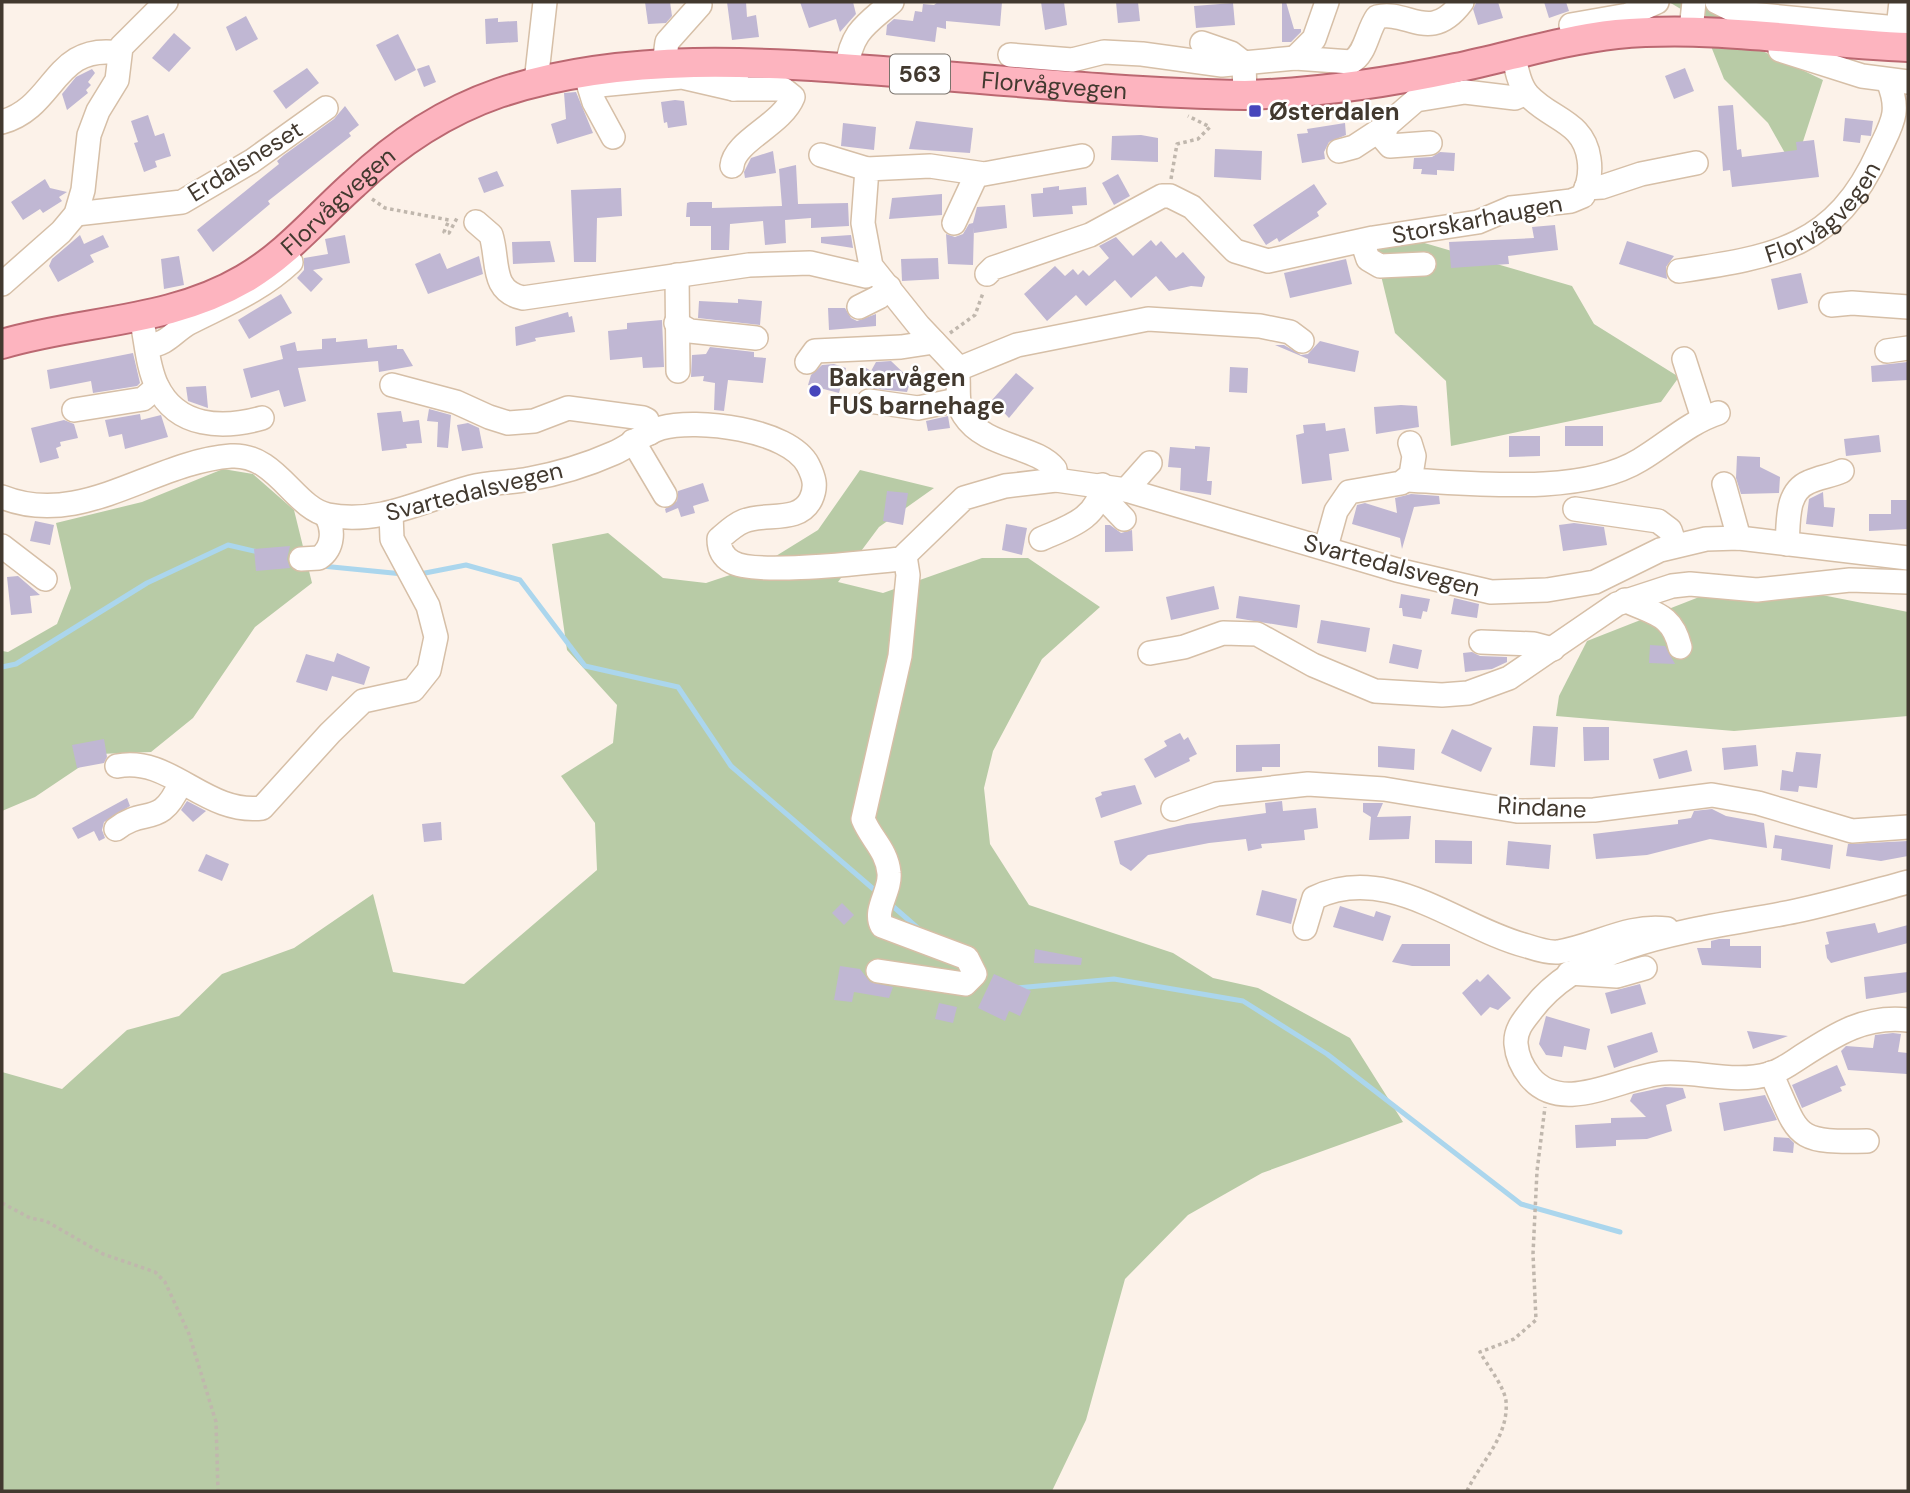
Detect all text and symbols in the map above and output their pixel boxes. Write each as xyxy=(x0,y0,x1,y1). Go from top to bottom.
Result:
road number: 563 xyxy=(890,54,950,94)
street label: Florvågvegen xyxy=(980,64,1128,106)
place label: Østerdalen xyxy=(1269,96,1400,127)
marker: Østerdalen xyxy=(1247,103,1263,119)
street label: Erdalsneset xyxy=(182,114,308,208)
street label: Florvågvegen xyxy=(274,140,401,262)
street label: Florvågvegen xyxy=(1761,156,1887,269)
street label: Storskarhaugen xyxy=(1389,187,1565,251)
place label: Bakarvågen FUS barnehage xyxy=(829,362,1005,421)
marker: Bakarvågen FUS barnehage xyxy=(807,383,823,399)
street label: Svartedalsvegen xyxy=(382,454,566,528)
street label: Svartedalsvegen xyxy=(1300,527,1484,603)
street label: Rindane xyxy=(1497,789,1587,825)

